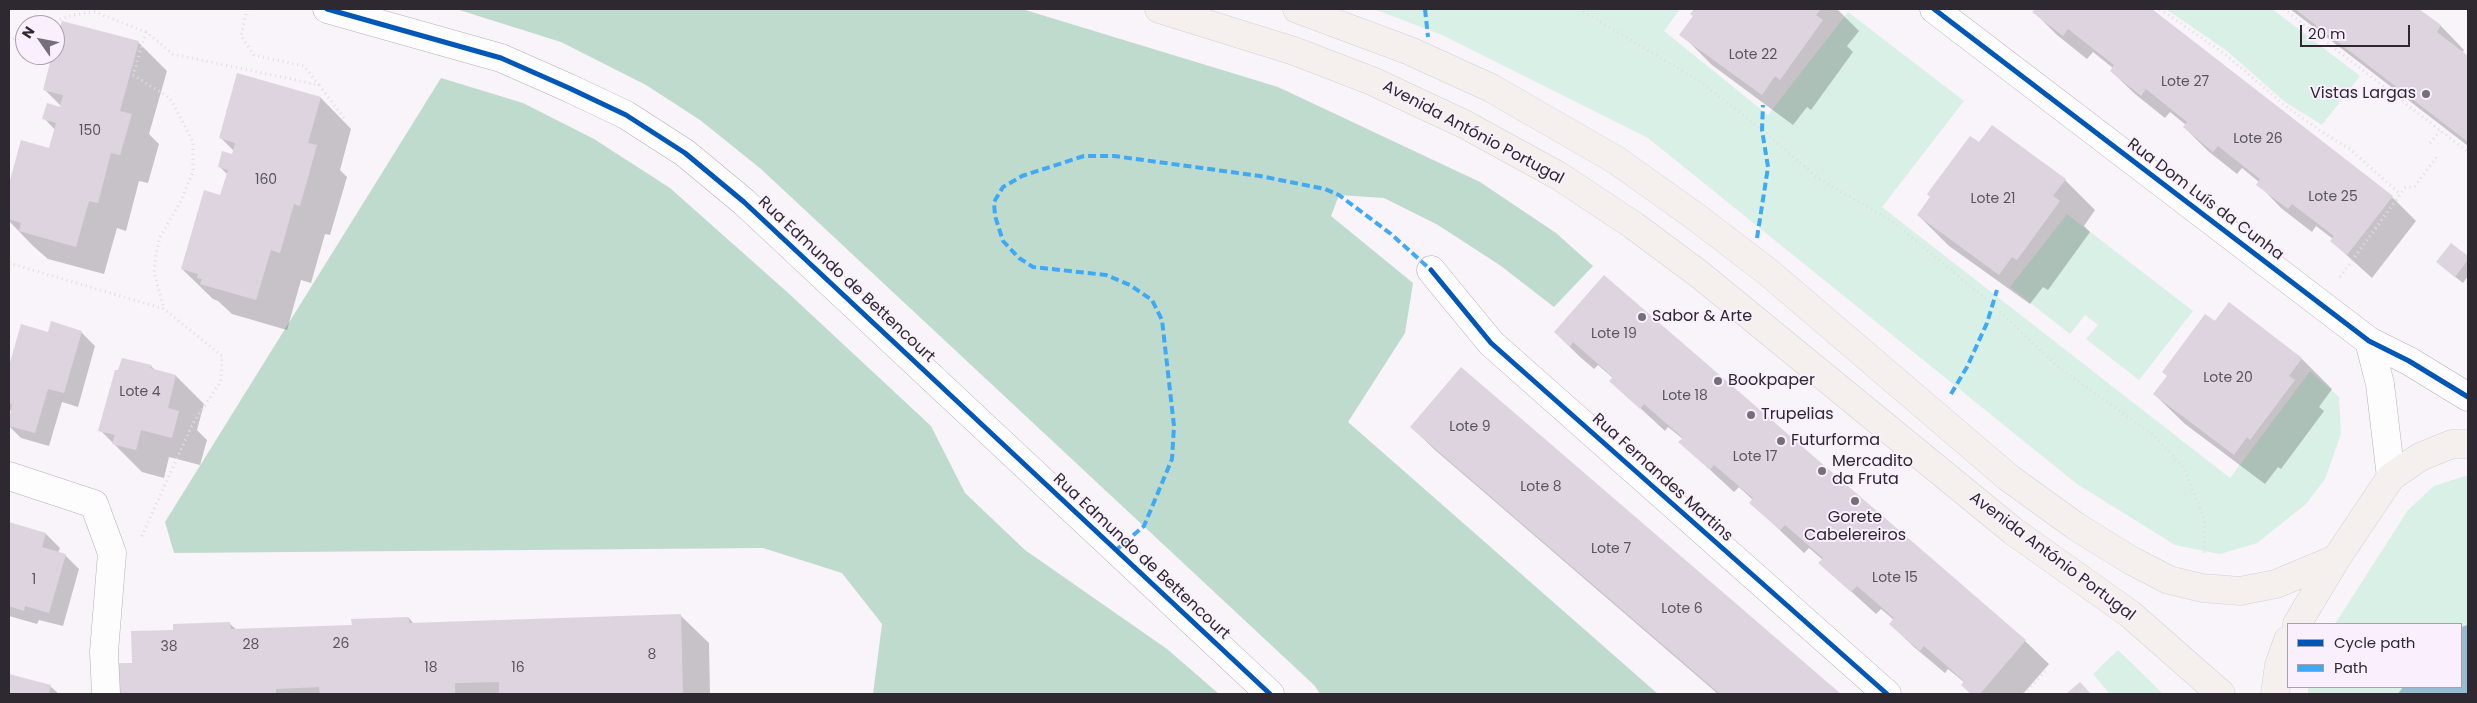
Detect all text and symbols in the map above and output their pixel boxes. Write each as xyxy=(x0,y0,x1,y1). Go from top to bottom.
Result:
north arrow xyxy=(15,15,65,65)
scale bar xyxy=(2302,15,2412,47)
text: N xyxy=(17,23,40,42)
text: 20 m xyxy=(2308,23,2346,44)
house number: Lote 22 xyxy=(1729,47,1777,63)
house number: Lote 27 xyxy=(2161,74,2209,90)
street label: Avenida António Portugal xyxy=(1379,77,1567,189)
place label: Vistas Largas xyxy=(2310,84,2416,104)
marker: Vistas Largas xyxy=(2420,88,2432,100)
house number: 150 xyxy=(79,123,101,139)
house number: Lote 26 xyxy=(2233,131,2283,147)
street label: Rua Dom Luís da Cunha xyxy=(2123,135,2287,265)
house number: 160 xyxy=(255,172,277,188)
house number: Lote 25 xyxy=(2308,189,2358,205)
house number: Lote 21 xyxy=(1970,191,2016,207)
street label: Rua Edmundo de Bettencourt xyxy=(754,193,938,367)
place label: Sabor & Arte xyxy=(1652,307,1752,327)
marker: Sabor & Arte xyxy=(1636,311,1648,323)
house number: Lote 19 xyxy=(1591,326,1637,342)
house number: Lote 20 xyxy=(2203,370,2253,386)
place label: Bookpaper xyxy=(1728,371,1815,391)
marker: Bookpaper xyxy=(1712,375,1724,387)
house number: Lote 4 xyxy=(119,384,161,400)
house number: Lote 18 xyxy=(1662,388,1708,404)
place label: Trupelias xyxy=(1761,405,1834,425)
marker: Trupelias xyxy=(1745,409,1757,421)
street label: Rua Fernandes Martins xyxy=(1588,410,1736,546)
house number: Lote 9 xyxy=(1449,419,1491,435)
place label: Futurforma xyxy=(1791,431,1880,451)
marker: Futurforma xyxy=(1775,435,1787,447)
house number: Lote 17 xyxy=(1733,449,1777,465)
place label: Mercadito da Fruta xyxy=(1832,452,1913,490)
marker: Mercadito da Fruta xyxy=(1816,465,1828,477)
street label: Rua Edmundo de Bettencourt xyxy=(1049,470,1233,644)
house number: Lote 8 xyxy=(1520,479,1562,495)
street label: Avenida António Portugal xyxy=(1965,488,2139,626)
marker: Gorete Cabelereiros xyxy=(1849,495,1861,507)
place label: Gorete Cabelereiros xyxy=(1804,508,1906,546)
house number: Lote 7 xyxy=(1591,541,1631,557)
house number: Lote 15 xyxy=(1872,570,1918,586)
house number: 1 xyxy=(32,572,36,588)
house number: Lote 6 xyxy=(1661,601,1703,617)
legend xyxy=(2287,623,2462,688)
text: Cycle path xyxy=(2334,632,2415,653)
house number: 26 xyxy=(333,636,349,652)
house number: 28 xyxy=(243,637,259,653)
house number: 38 xyxy=(160,639,178,655)
house number: 8 xyxy=(648,647,656,663)
text: Path xyxy=(2334,657,2368,678)
house number: 18 xyxy=(424,660,438,676)
house number: 16 xyxy=(511,660,525,676)

